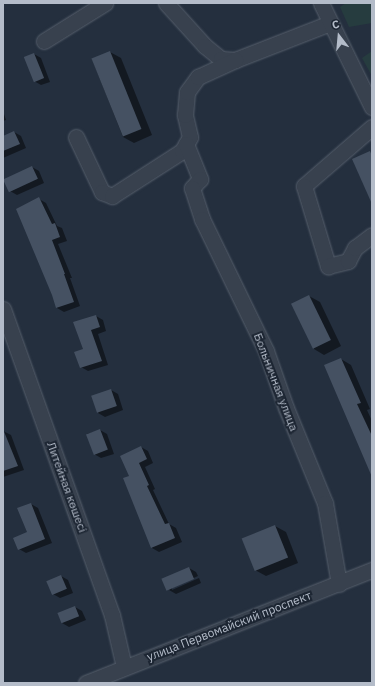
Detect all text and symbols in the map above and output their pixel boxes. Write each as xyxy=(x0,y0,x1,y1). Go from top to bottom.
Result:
north arrow xyxy=(319,16,359,56)
text: С xyxy=(330,17,341,32)
street label: Больничная улица xyxy=(251,331,301,433)
street label: Литейная көшесі xyxy=(44,440,90,534)
street label: улица Первомайский проспект xyxy=(145,588,313,664)

